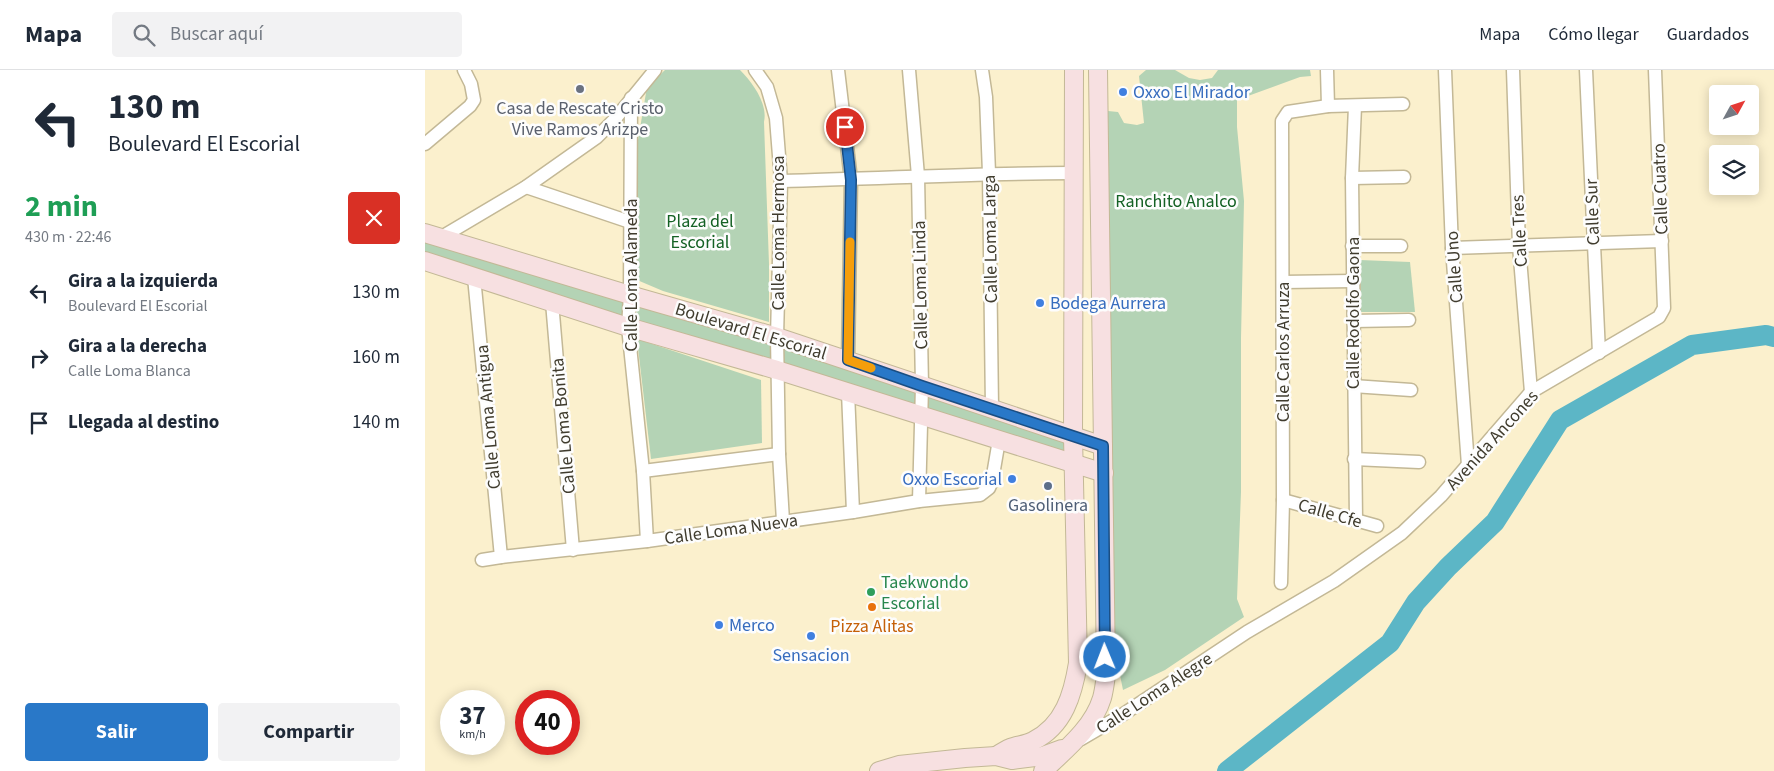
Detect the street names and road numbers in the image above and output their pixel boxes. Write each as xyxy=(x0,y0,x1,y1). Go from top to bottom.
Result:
street label: Calle Cuatro xyxy=(1646,143,1675,235)
street label: Calle Loma Hermosa xyxy=(766,155,791,311)
street label: Calle Loma Larga xyxy=(977,174,1004,304)
street label: Calle Sur xyxy=(1579,177,1606,246)
street label: Calle Tres xyxy=(1505,194,1534,268)
street label: Calle Loma Alameda xyxy=(619,198,644,352)
street label: Calle Loma Linda xyxy=(907,220,934,350)
street label: Calle Uno xyxy=(1440,230,1469,304)
street label: Calle Rodolfo Gaona xyxy=(1341,237,1366,389)
street label: Calle Carlos Arruza xyxy=(1271,282,1296,422)
street label: Boulevard El Escorial xyxy=(672,297,830,366)
street label: Calle Loma Antigua xyxy=(470,344,507,490)
street label: Calle Loma Bonita xyxy=(545,357,582,495)
street label: Avenida Ancones xyxy=(1440,385,1544,496)
street label: Calle Cfe xyxy=(1295,492,1365,535)
street label: Calle Loma Nueva xyxy=(663,508,799,551)
street label: Calle Loma Alegre xyxy=(1091,646,1217,740)

